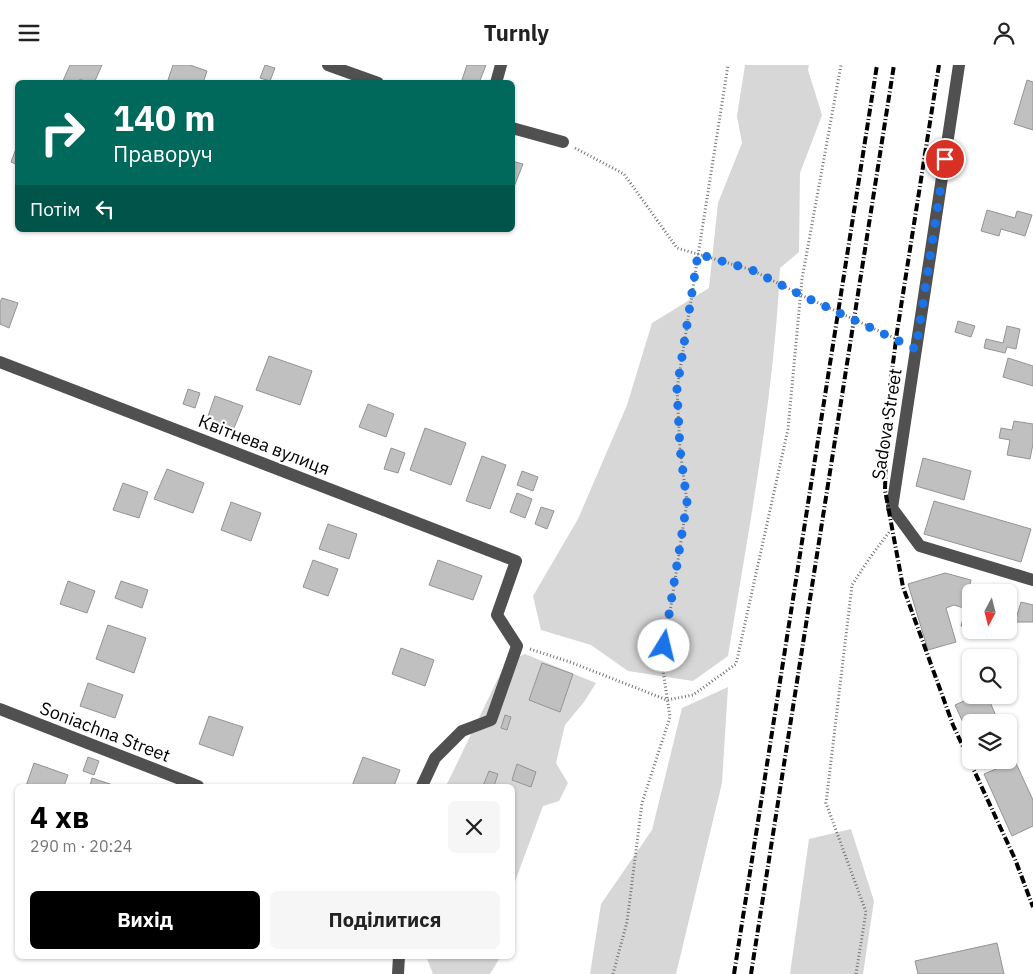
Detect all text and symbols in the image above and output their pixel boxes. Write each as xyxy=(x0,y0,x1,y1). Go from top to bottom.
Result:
text: Turnly xyxy=(484,18,549,47)
icon: menu xyxy=(15,19,43,47)
icon: person xyxy=(990,19,1018,47)
text: 140 m xyxy=(113,95,216,141)
icon: right xyxy=(30,100,95,165)
pin xyxy=(924,138,966,180)
text: Праворуч xyxy=(113,139,213,168)
icon: arrive xyxy=(931,145,959,173)
icon: left xyxy=(91,195,119,223)
text: Потім xyxy=(30,197,81,221)
street label: Sadova Street xyxy=(866,367,907,481)
street label: Квітнева вулиця xyxy=(195,409,333,480)
north arrow xyxy=(962,584,1018,639)
map controls xyxy=(962,584,1017,769)
position arrow xyxy=(637,619,689,671)
button: search xyxy=(962,649,1017,704)
street label: Soniachna Street xyxy=(37,696,174,767)
button: layers xyxy=(962,714,1017,769)
text: 4 хв xyxy=(30,797,89,836)
button: close xyxy=(448,801,500,853)
text: 290 m · 20:24 xyxy=(30,836,132,856)
button: Вихід xyxy=(30,891,260,949)
button: Поділитися xyxy=(270,891,500,949)

